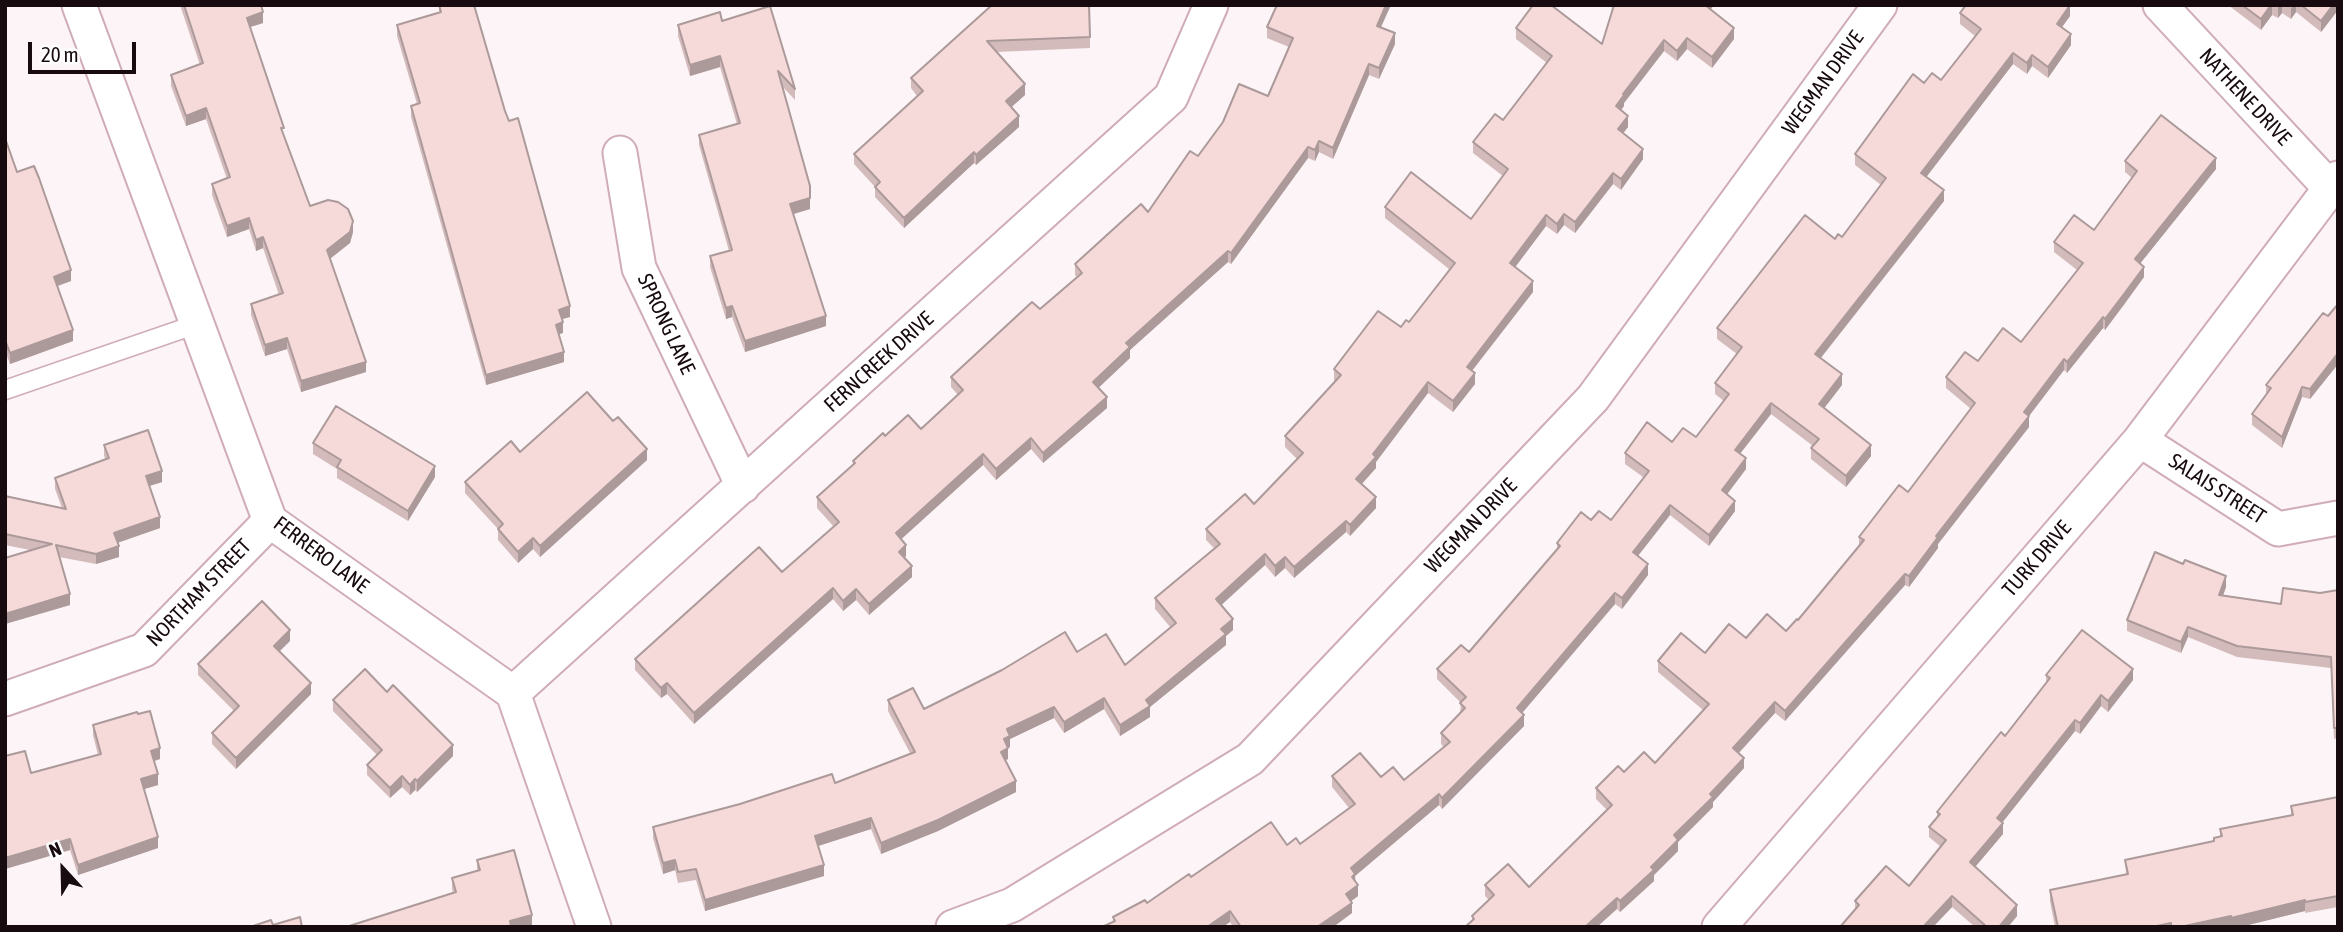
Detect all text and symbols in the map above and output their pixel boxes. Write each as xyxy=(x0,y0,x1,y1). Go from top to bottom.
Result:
street label: WEGMAN DRIVE xyxy=(1777,26,1869,140)
scale bar xyxy=(32,28,140,72)
text: 20 m xyxy=(41,42,79,66)
street label: NATHENE DRIVE xyxy=(2194,43,2296,151)
street label: SPRONG LANE xyxy=(632,270,700,378)
street label: FERNCREEK DRIVE xyxy=(819,306,939,418)
street label: SALAIS STREET xyxy=(2164,448,2270,530)
street label: WEGMAN DRIVE xyxy=(1420,473,1522,579)
street label: FERRERO LANE xyxy=(268,511,374,599)
street label: TURK DRIVE xyxy=(1997,516,2077,602)
street label: NORTHAM STREET xyxy=(141,534,257,652)
north arrow xyxy=(28,834,98,904)
text: N xyxy=(46,837,64,862)

